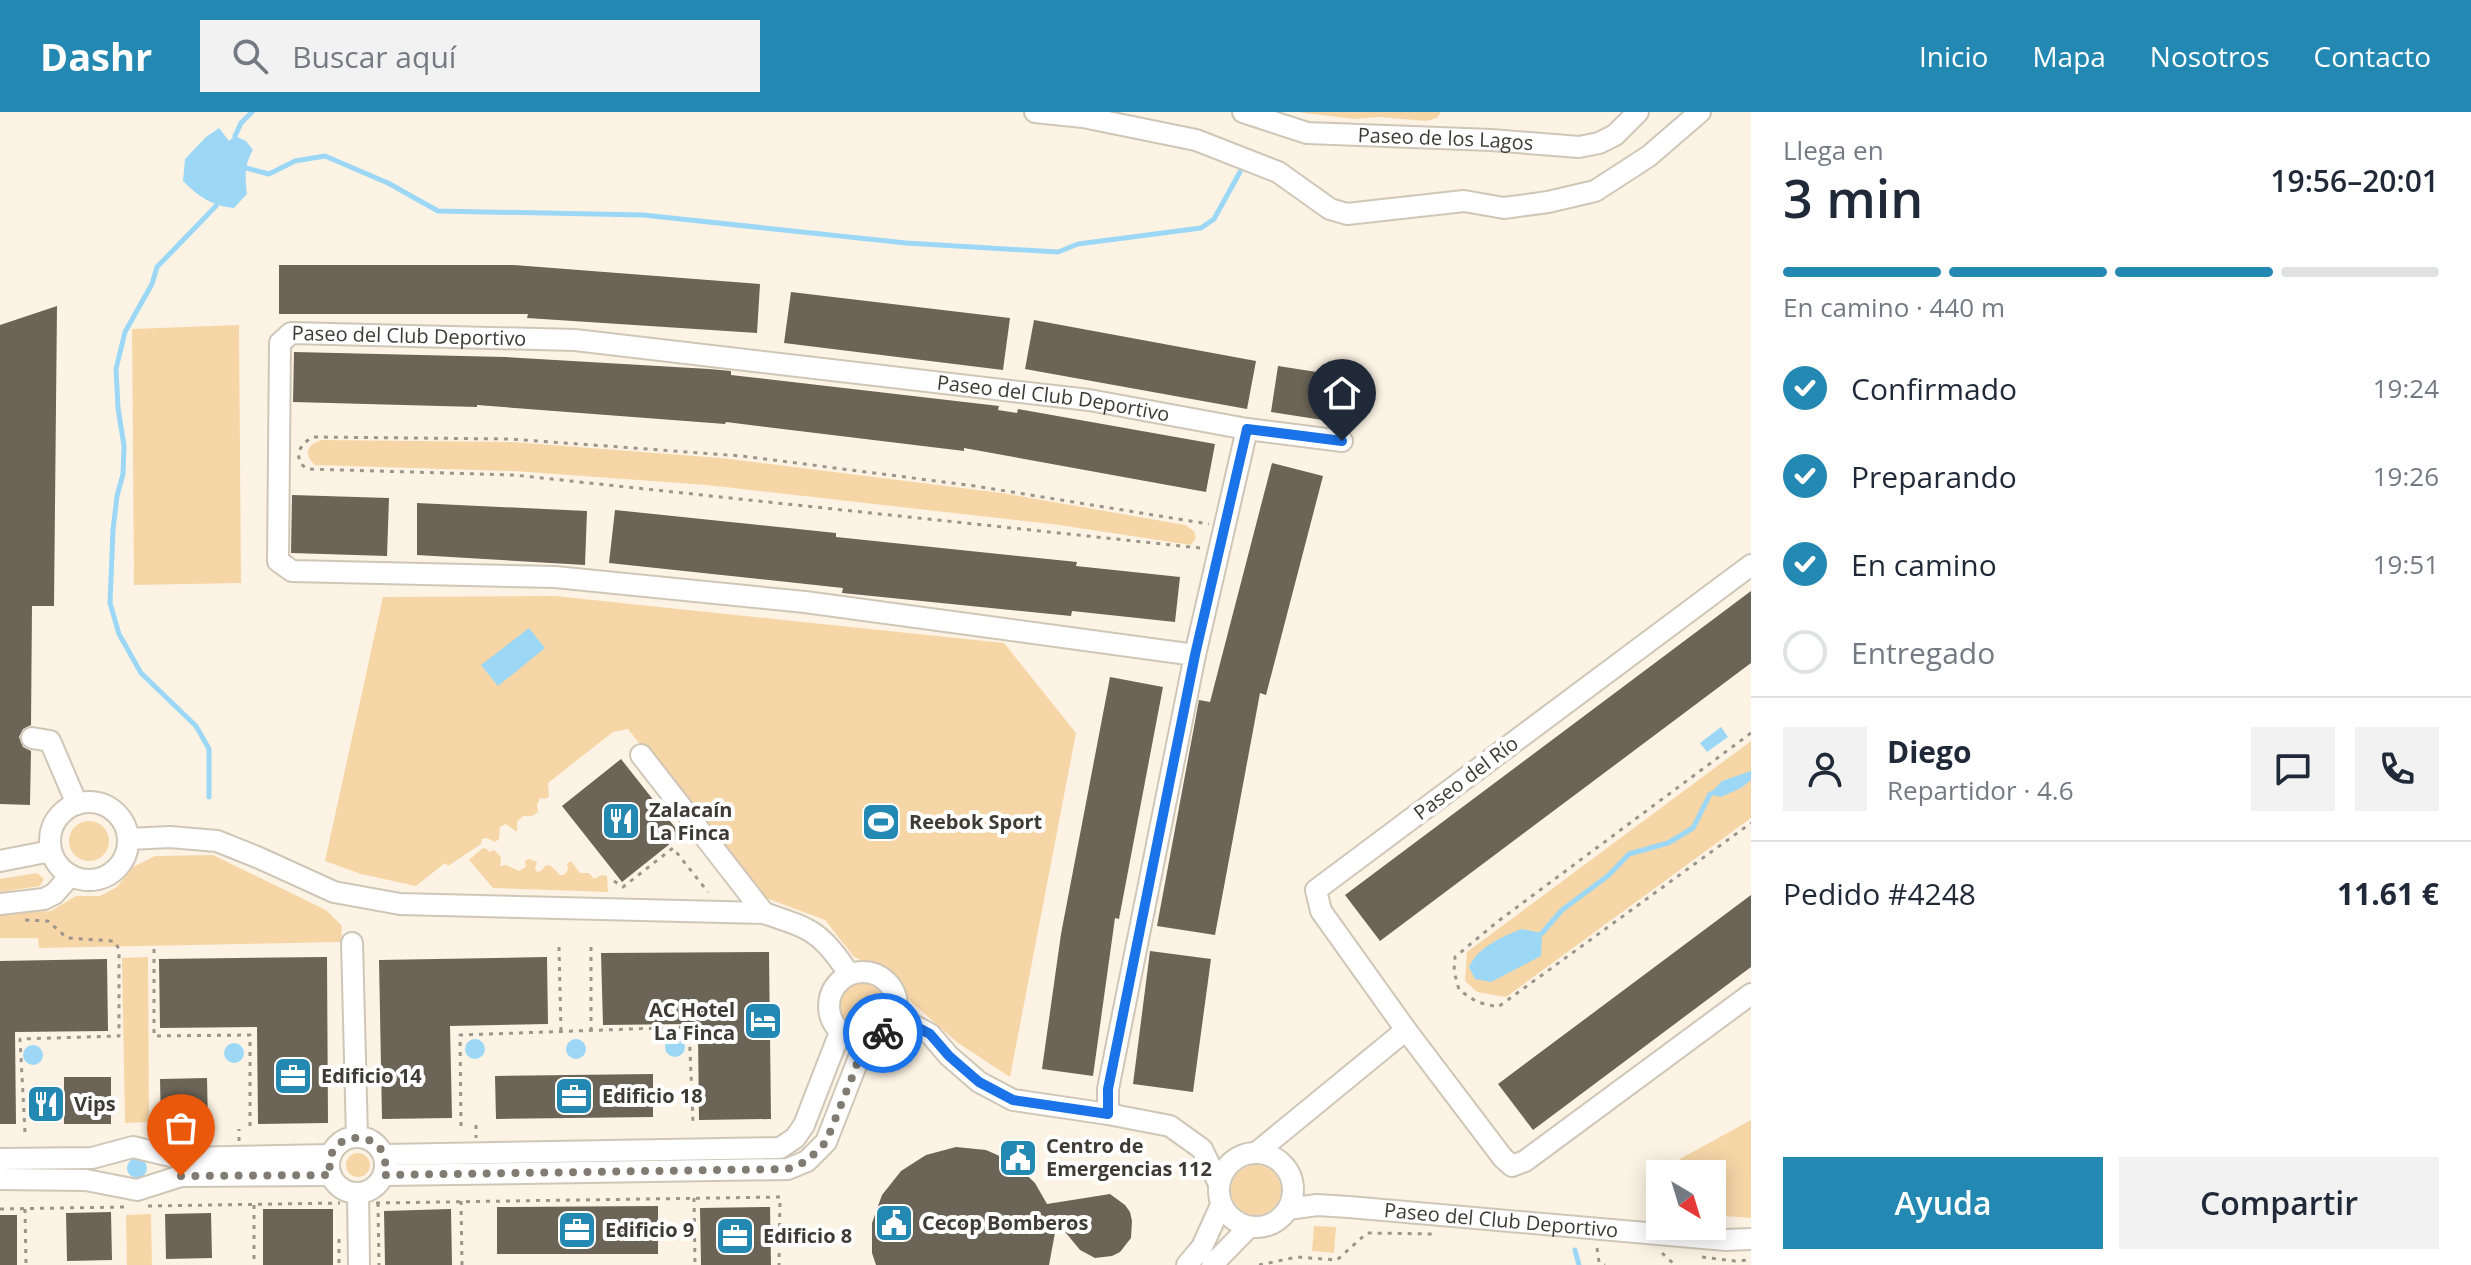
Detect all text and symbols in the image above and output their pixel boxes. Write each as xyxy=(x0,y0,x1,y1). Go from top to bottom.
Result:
search box xyxy=(200,20,760,92)
text: Dashr xyxy=(40,30,152,82)
icon: search xyxy=(228,34,272,78)
text: Buscar aquí xyxy=(292,36,456,77)
text: Inicio xyxy=(1919,37,1988,75)
text: Mapa xyxy=(2032,37,2106,75)
text: Nosotros xyxy=(2150,37,2270,75)
text: Contacto xyxy=(2314,37,2431,75)
street label: Paseo de los Lagos xyxy=(1357,121,1534,156)
text: Llega en xyxy=(1783,132,1884,168)
text: 19:56–20:01 xyxy=(2270,160,2439,201)
text: 3 min xyxy=(1783,162,1923,233)
text: En camino · 440 m xyxy=(1783,289,2005,325)
street label: Paseo del Club Deportivo xyxy=(291,319,527,352)
pin xyxy=(1308,359,1376,441)
icon: check xyxy=(1783,366,1827,410)
street label: Paseo del Club Deportivo xyxy=(936,368,1172,428)
text: Confirmado xyxy=(1851,368,2017,409)
text: 19:24 xyxy=(2373,370,2439,406)
icon: home xyxy=(1320,371,1364,415)
icon: check xyxy=(1783,454,1827,498)
text: Preparando xyxy=(1851,456,2017,497)
text: 19:26 xyxy=(2373,458,2439,494)
icon: check xyxy=(1783,542,1827,586)
text: En camino xyxy=(1851,544,1997,585)
text: 19:51 xyxy=(2373,546,2439,582)
text: Entregado xyxy=(1851,632,1995,673)
button: person xyxy=(1783,727,1867,811)
button: chat xyxy=(2251,727,2335,811)
button: phone xyxy=(2355,727,2439,811)
street label: Paseo del Río xyxy=(1408,729,1523,826)
text: Diego xyxy=(1887,731,1972,772)
text: Repartidor · 4.6 xyxy=(1887,772,2074,808)
place label: Zalacaín La Finca xyxy=(649,796,732,846)
restaurant icon: Zalacaín La Finca xyxy=(600,800,642,842)
sports icon: Reebok Sport xyxy=(860,801,902,843)
place label: Reebok Sport xyxy=(909,808,1043,835)
text: Pedido #4248 xyxy=(1783,873,1976,914)
text: 11.61 € xyxy=(2337,873,2439,914)
courier xyxy=(843,993,923,1073)
place label: AC Hotel La Finca xyxy=(649,996,735,1046)
hotel icon: AC Hotel La Finca xyxy=(742,1000,784,1042)
icon: bike xyxy=(861,1011,905,1055)
office icon: Edificio 14 xyxy=(272,1055,314,1097)
place label: Edificio 14 xyxy=(321,1062,422,1089)
office icon: Edificio 18 xyxy=(553,1075,595,1117)
place label: Edificio 18 xyxy=(602,1082,703,1109)
restaurant icon: Vips xyxy=(25,1083,67,1125)
place label: Vips xyxy=(74,1090,116,1117)
pin xyxy=(147,1094,215,1176)
icon: bag xyxy=(159,1106,203,1150)
place label: Centro de Emergencias 112 xyxy=(1046,1132,1212,1182)
public building icon: Centro de Emergencias 112 xyxy=(997,1137,1039,1179)
button: Ayuda xyxy=(1783,1157,2103,1249)
button: Compartir xyxy=(2119,1157,2439,1249)
north arrow xyxy=(1646,1160,1726,1240)
map controls xyxy=(1646,1160,1726,1240)
street label: Paseo del Club Deportivo xyxy=(1383,1196,1619,1243)
public building icon: Cecop Bomberos xyxy=(873,1202,915,1244)
office icon: Edificio 9 xyxy=(556,1209,598,1251)
place label: Cecop Bomberos xyxy=(922,1209,1088,1236)
office icon: Edificio 8 xyxy=(714,1215,756,1257)
place label: Edificio 9 xyxy=(605,1216,694,1243)
place label: Edificio 8 xyxy=(763,1222,852,1249)

